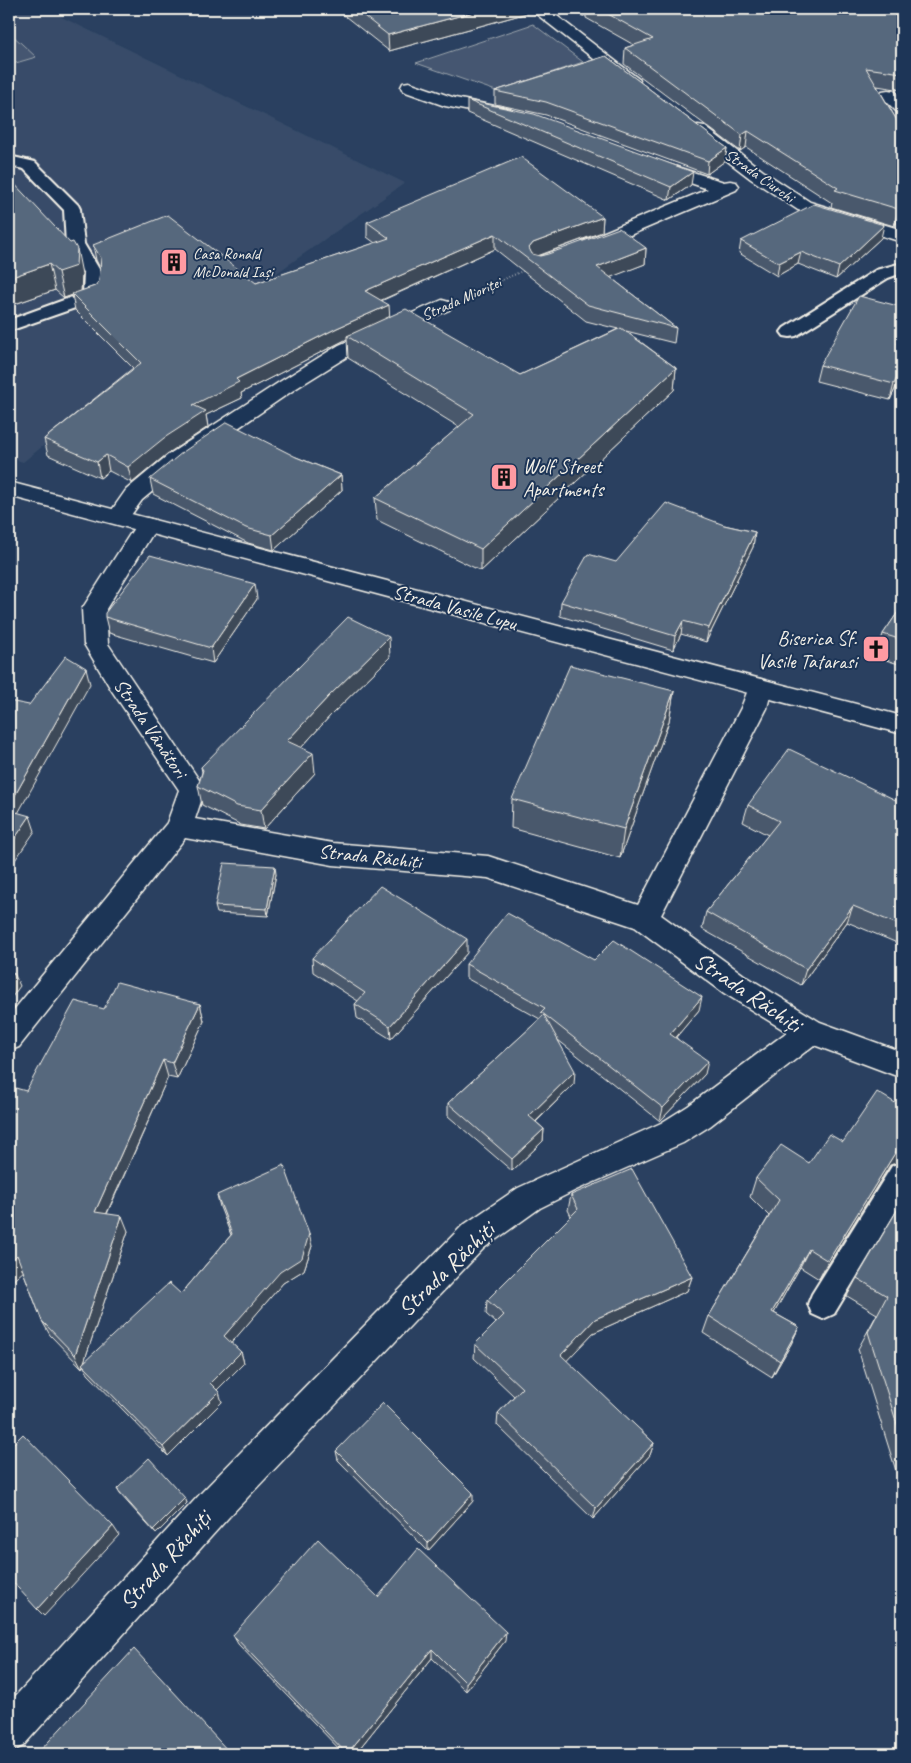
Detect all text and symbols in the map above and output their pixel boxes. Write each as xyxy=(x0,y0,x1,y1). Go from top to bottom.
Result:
street label: Strada Ciurchi xyxy=(721,144,800,208)
place label: Casa Ronald McDonald Iași xyxy=(193,244,275,282)
building icon: Casa Ronald McDonald Iași xyxy=(159,247,189,277)
street label: Strada Mioriței xyxy=(418,272,506,325)
place label: Wolf Street Apartments xyxy=(523,454,605,502)
building icon: Wolf Street Apartments xyxy=(489,462,519,492)
street label: Strada Vasile Lupu xyxy=(390,579,521,636)
place label: Biserica Sf. Vasile Tatarasi xyxy=(757,626,859,674)
church icon: Biserica Sf. Vasile Tatarasi xyxy=(861,634,891,664)
street label: Strada Vânători xyxy=(108,674,194,785)
street label: Strada Răchiți xyxy=(317,839,425,875)
street label: Strada Răchiți xyxy=(688,945,810,1040)
street label: Strada Răchiți xyxy=(391,1213,503,1323)
street label: Strada Răchiți xyxy=(112,1502,219,1616)

